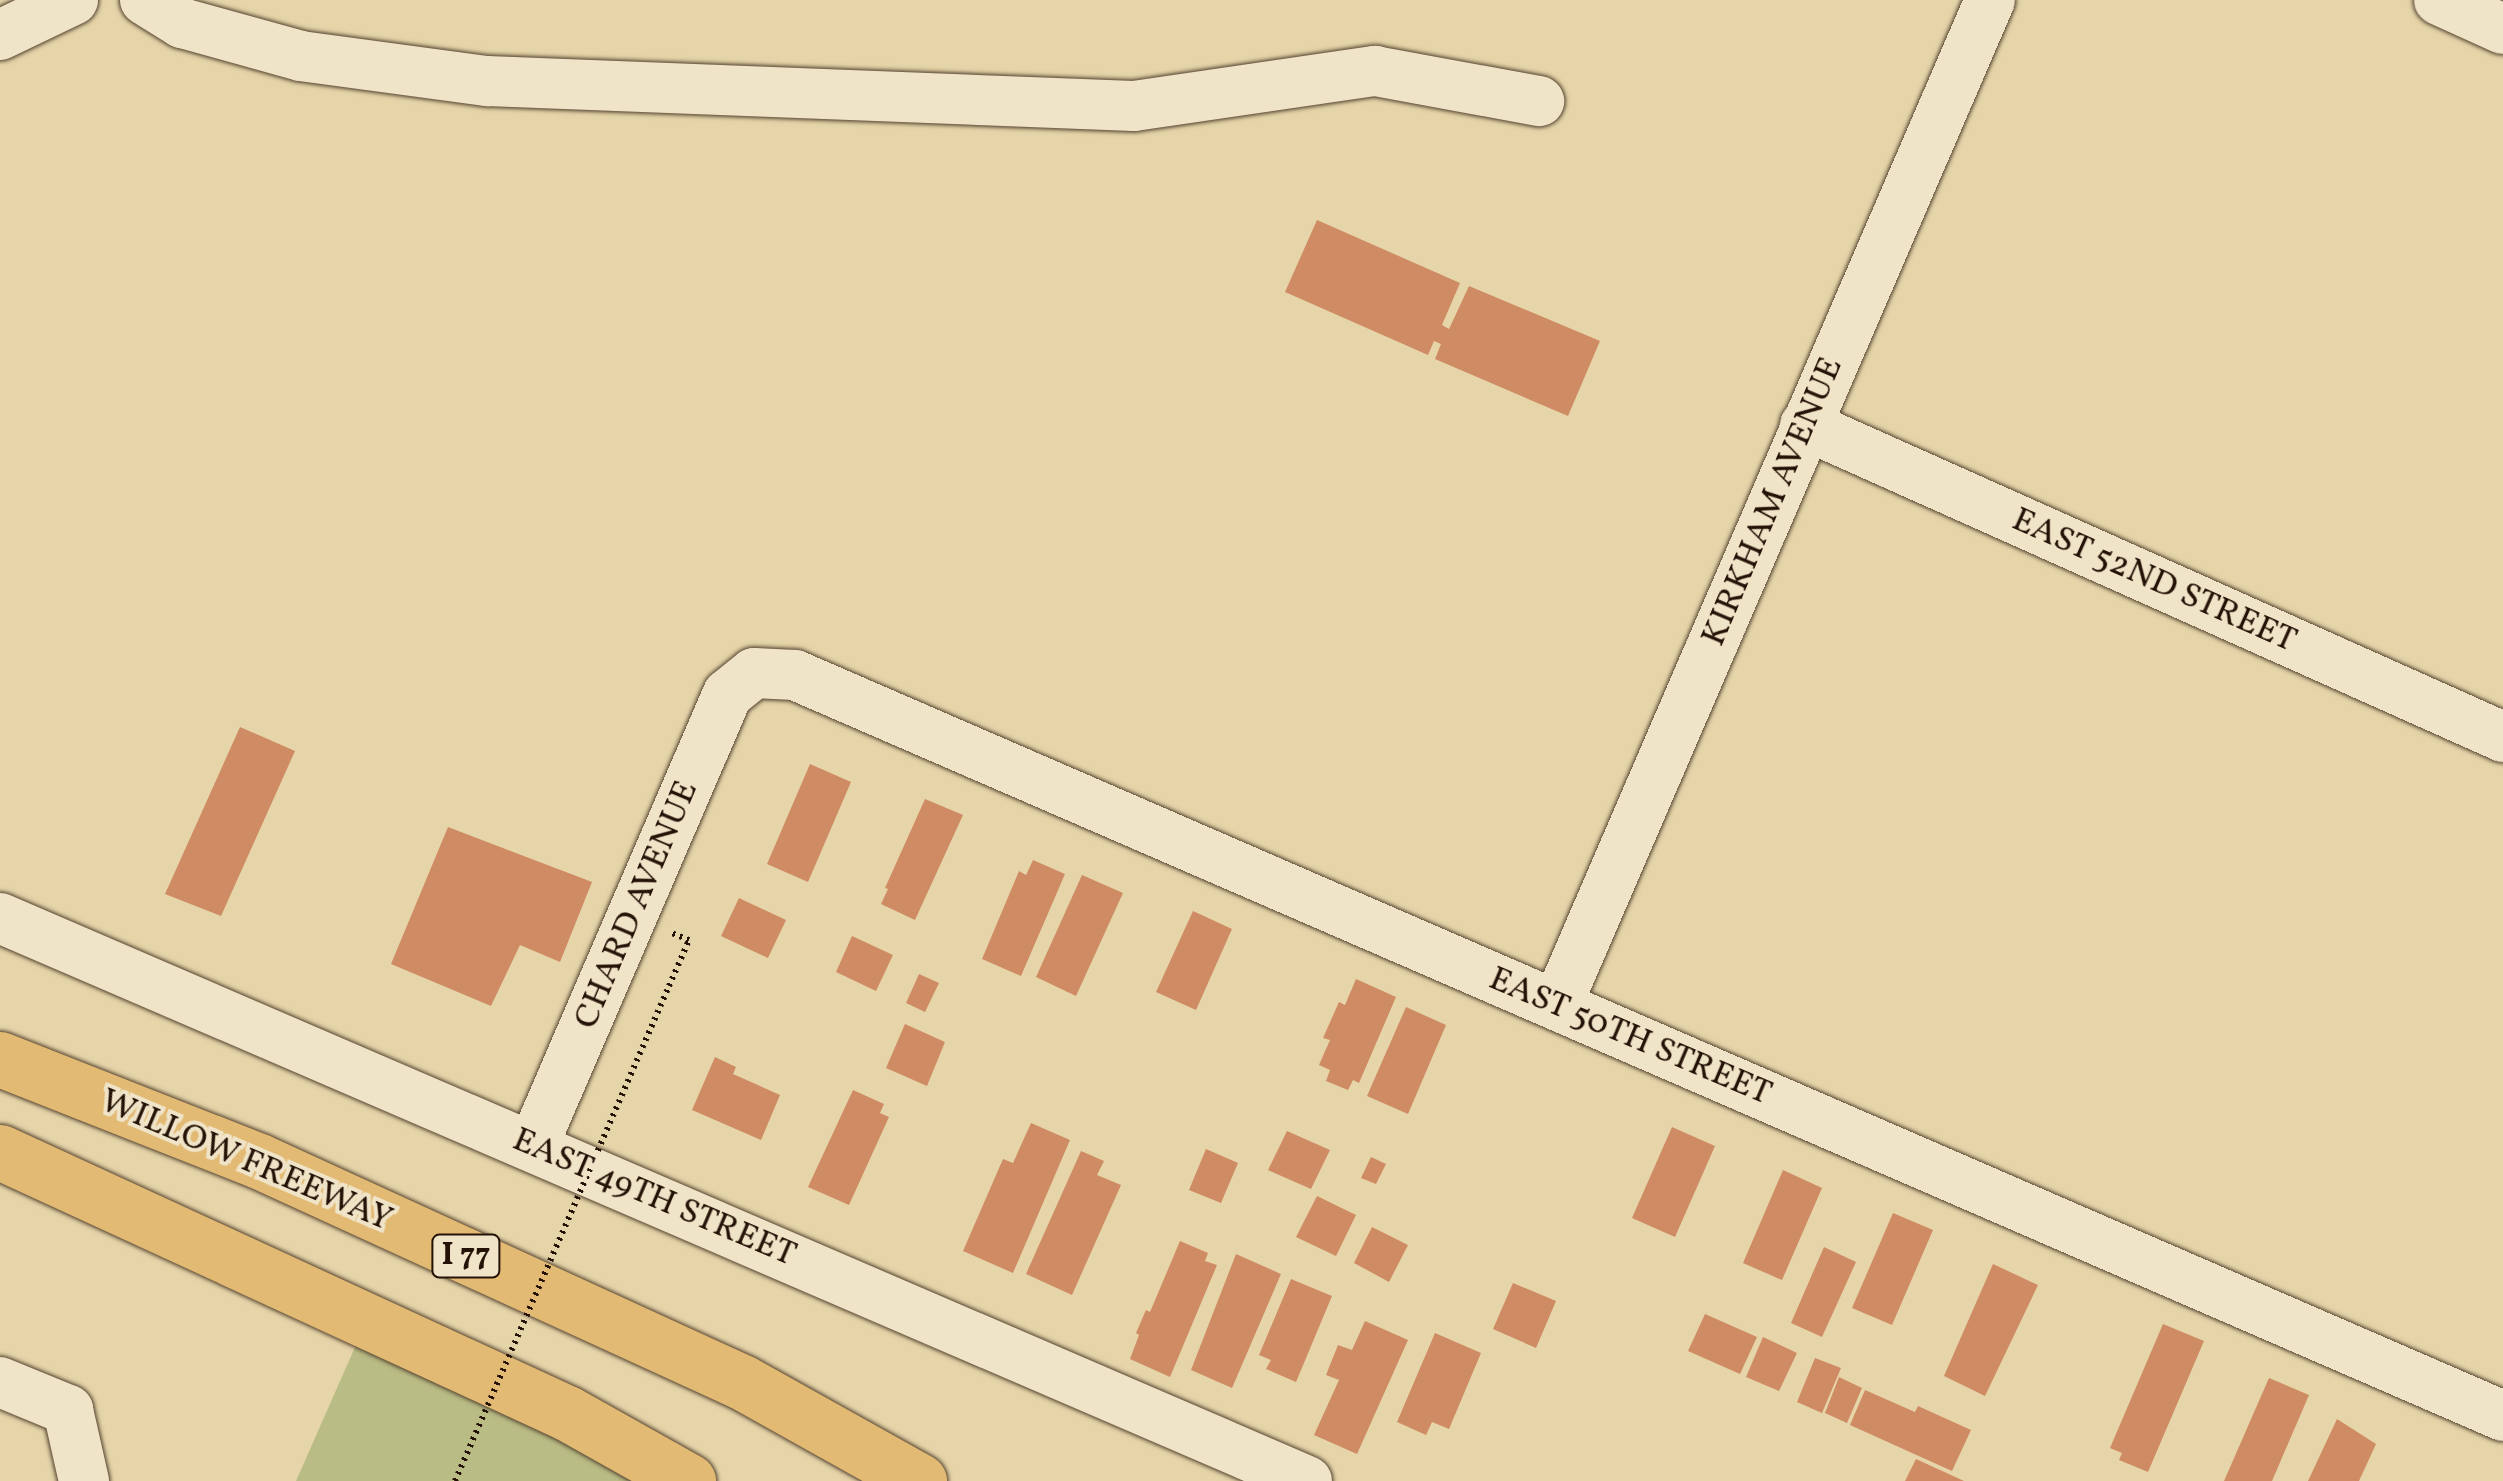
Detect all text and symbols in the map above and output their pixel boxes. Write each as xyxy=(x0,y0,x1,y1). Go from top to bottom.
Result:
street label: KIRKHAM AVENUE xyxy=(1693,351,1853,653)
street label: EAST 52ND STREET xyxy=(2005,499,2303,663)
street label: CHARD AVENUE xyxy=(566,775,708,1035)
street label: EAST 50TH STREET xyxy=(1482,958,1778,1116)
street label: WILLOW FREEWAY xyxy=(93,1080,399,1242)
street label: EAST 49TH STREET xyxy=(505,1119,803,1277)
road number: I 77 xyxy=(431,1229,501,1283)

